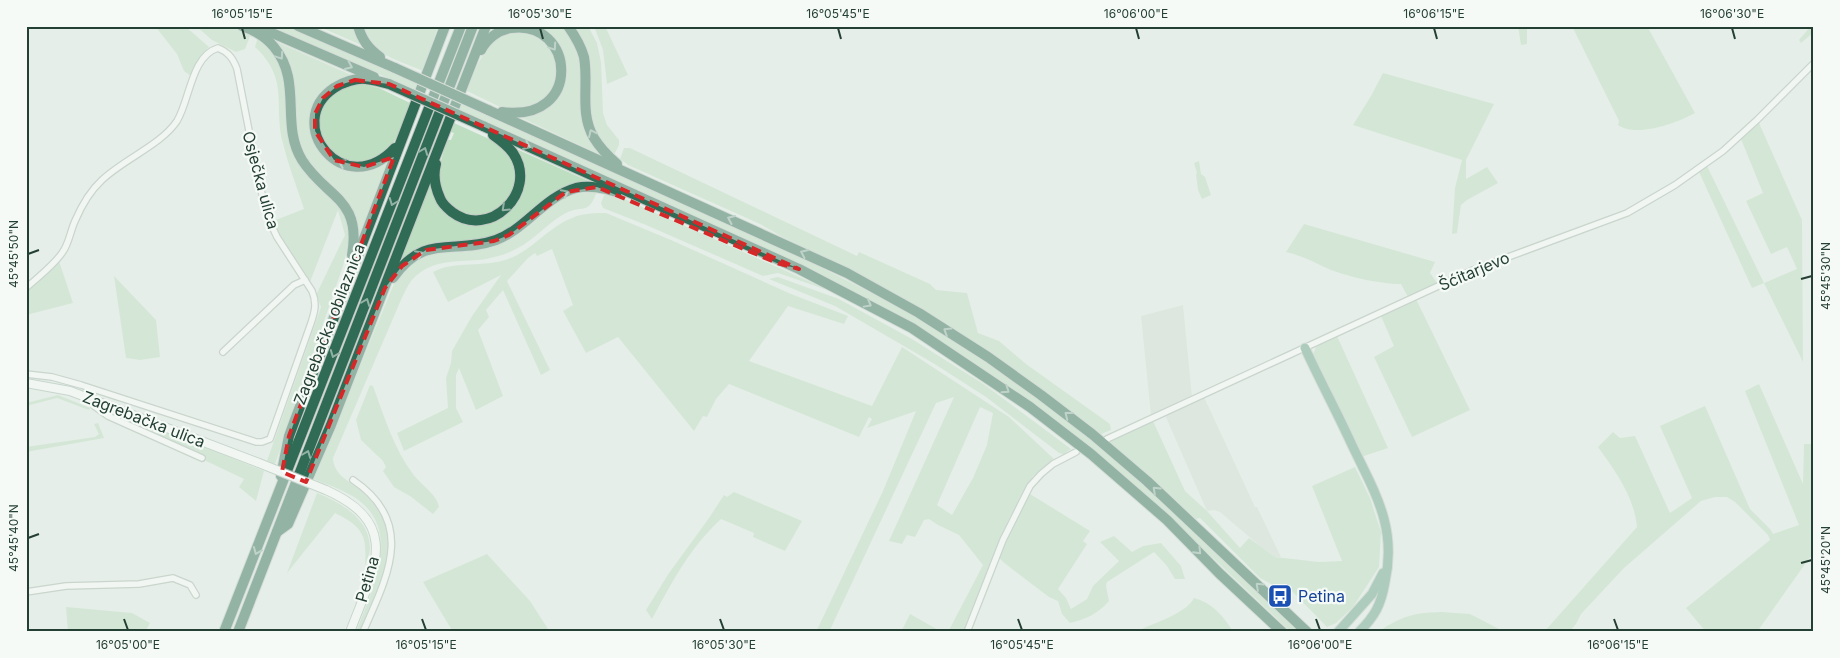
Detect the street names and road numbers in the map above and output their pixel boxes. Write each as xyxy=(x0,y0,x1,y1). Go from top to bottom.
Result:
street label: Osječka ulica xyxy=(238,129,284,231)
street label: Zagrebačka obilaznica xyxy=(289,241,369,407)
street label: Šćitarjevo xyxy=(1436,247,1512,295)
street label: Zagrebačka ulica xyxy=(80,386,208,452)
street label: Petina xyxy=(351,554,383,604)

